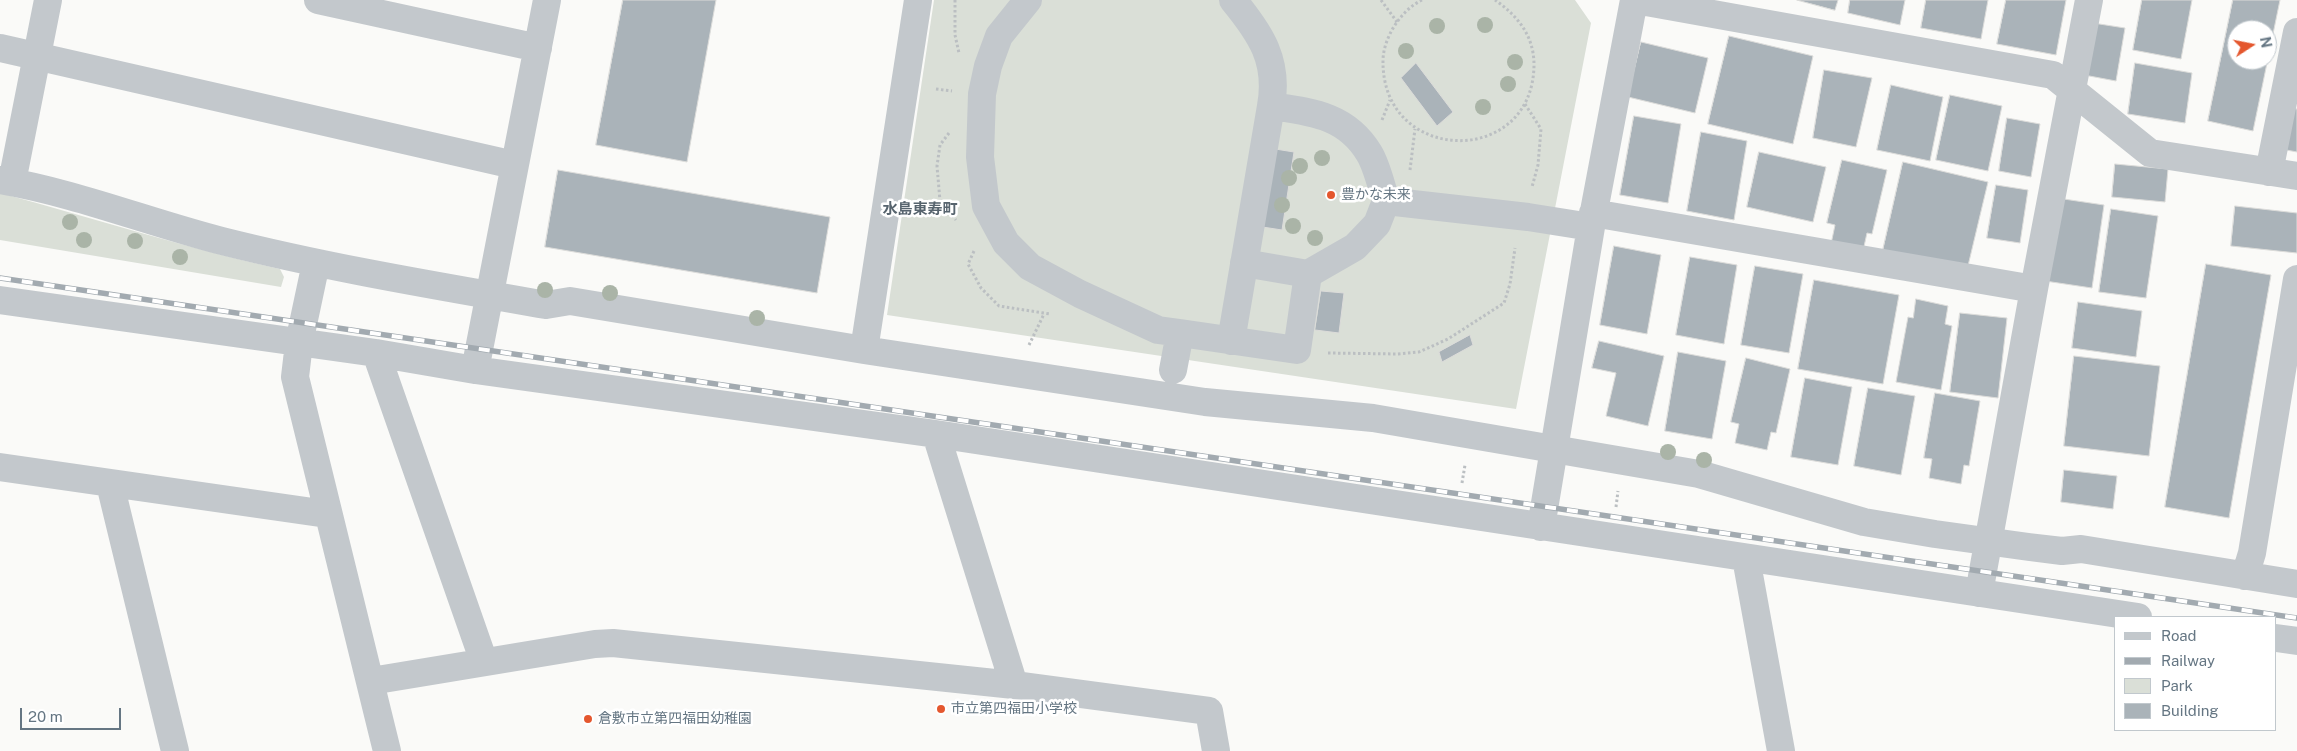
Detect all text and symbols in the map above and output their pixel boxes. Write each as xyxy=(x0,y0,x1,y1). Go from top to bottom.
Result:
north arrow xyxy=(2227,20,2277,70)
text: N xyxy=(2257,35,2275,49)
place label: 豊かな未来 xyxy=(1341,187,1411,203)
marker: 豊かな未来 xyxy=(1325,189,1337,201)
district label: 水島東寿町 xyxy=(883,200,957,218)
legend xyxy=(2114,616,2277,731)
text: Road xyxy=(2161,627,2197,644)
text: Railway xyxy=(2161,652,2215,669)
text: Park xyxy=(2161,677,2193,694)
scale bar xyxy=(22,698,124,730)
place label: 市立第四福田小学校 xyxy=(951,701,1077,717)
text: Building xyxy=(2161,702,2219,719)
marker: 市立第四福田小学校 xyxy=(935,703,947,715)
text: 20 m xyxy=(28,708,63,725)
place label: 倉敷市立第四福田幼稚園 xyxy=(598,711,752,727)
marker: 倉敷市立第四福田幼稚園 xyxy=(582,713,594,725)

